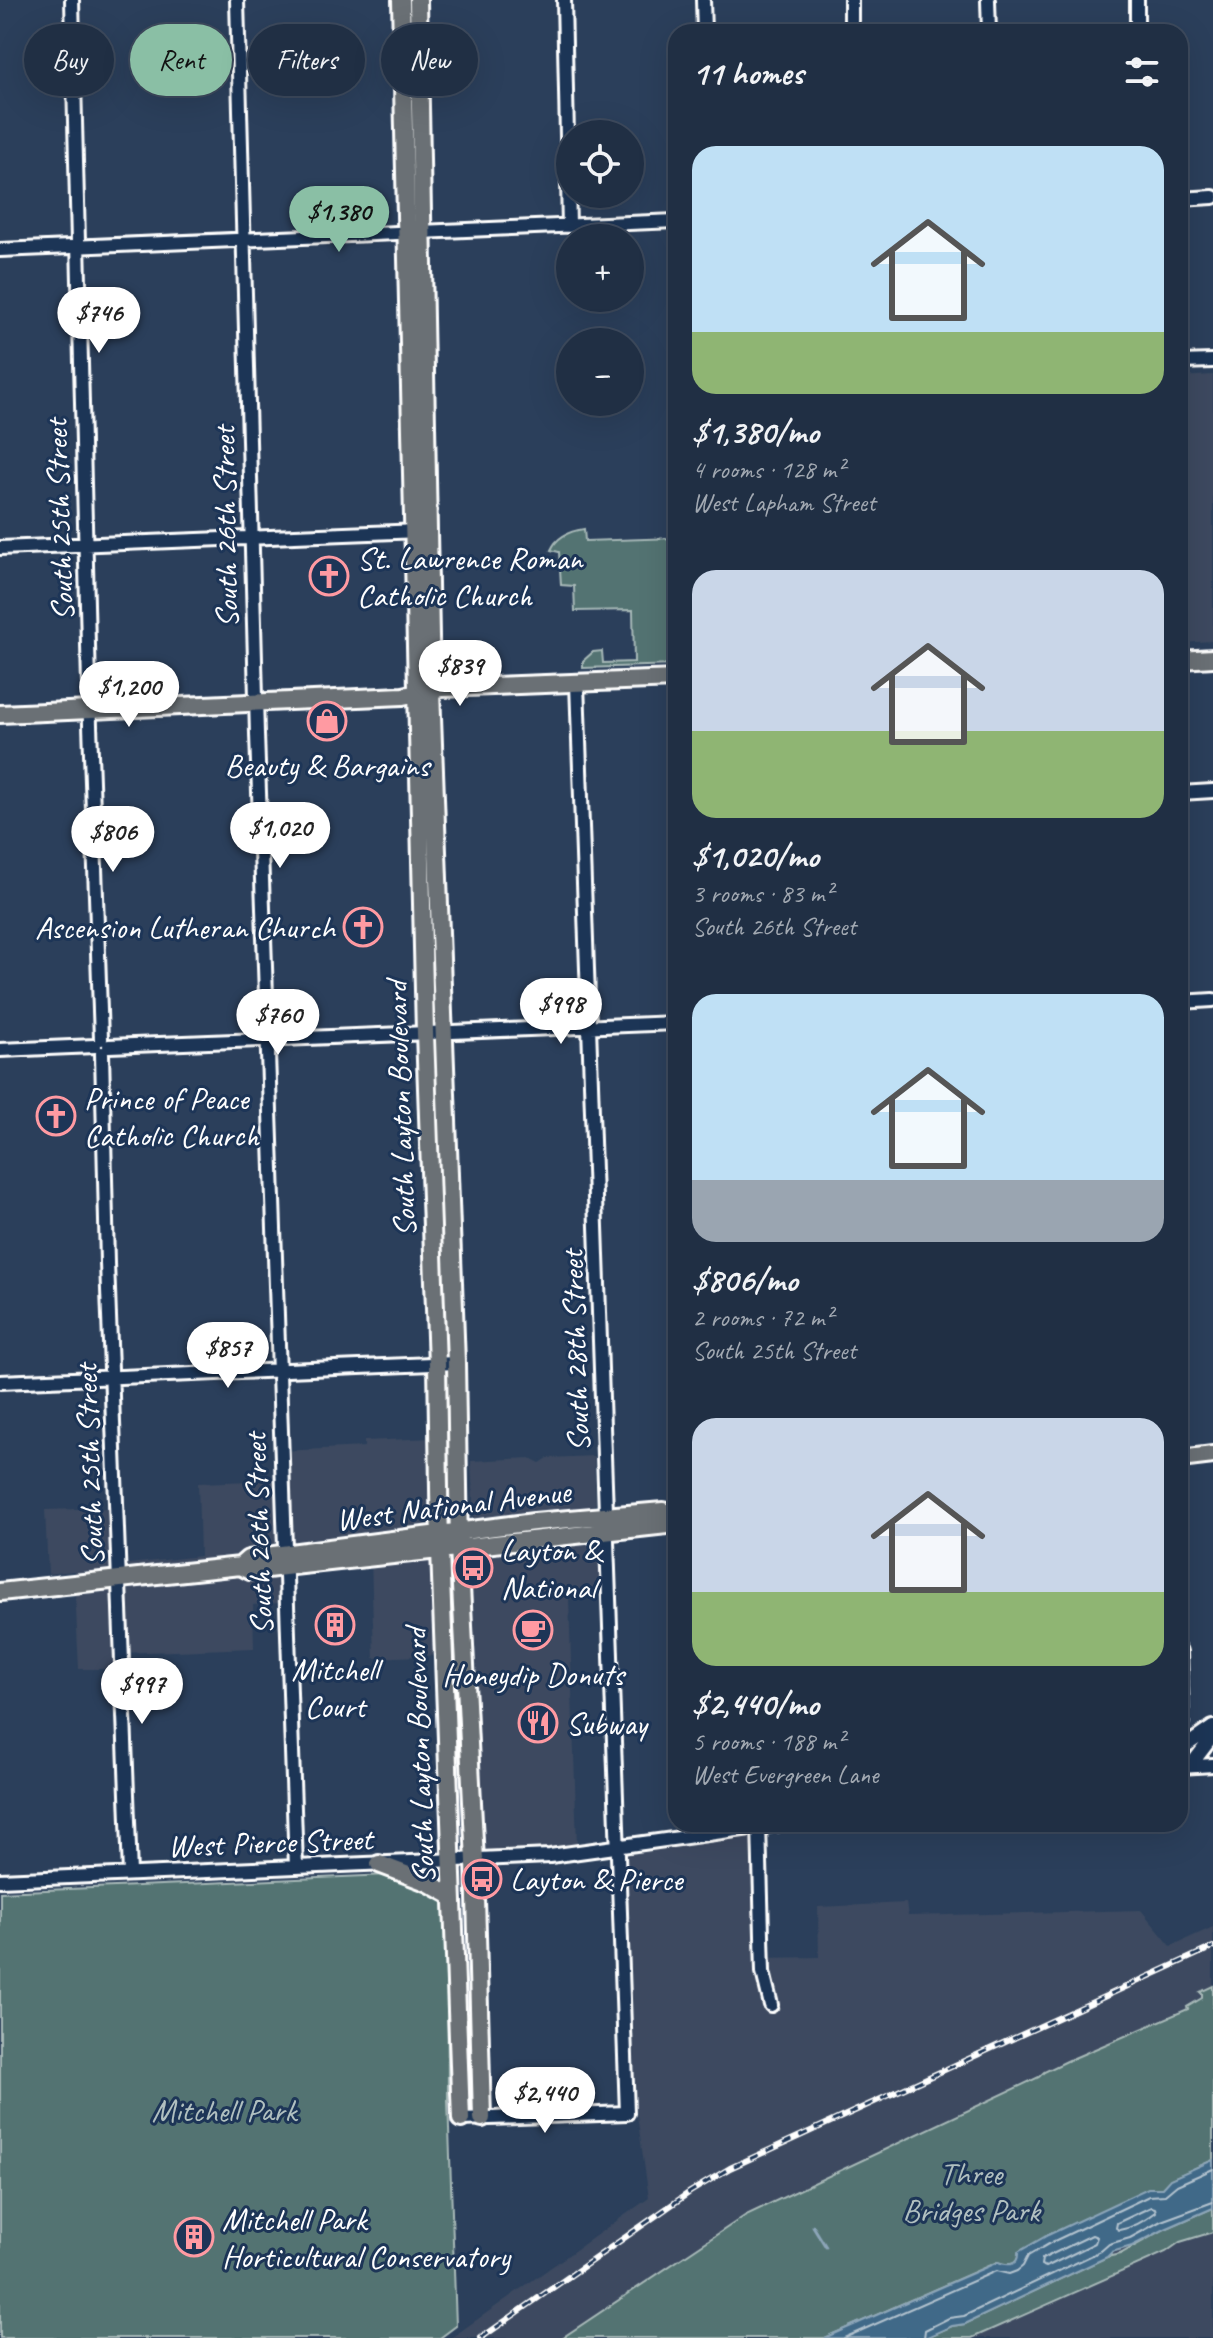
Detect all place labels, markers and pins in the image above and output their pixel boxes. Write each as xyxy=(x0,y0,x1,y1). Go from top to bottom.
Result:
pin: $1,380 xyxy=(274,186,404,254)
pin: $746 xyxy=(52,287,146,355)
place label: St. Lawrence Roman Catholic Church xyxy=(357,538,584,616)
church icon: St. Lawrence Roman Catholic Church xyxy=(308,555,350,597)
pin: $839 xyxy=(413,640,507,708)
pin: $1,200 xyxy=(64,661,194,729)
shop icon: Beauty & Bargains xyxy=(306,700,348,742)
place label: Beauty & Bargains xyxy=(225,745,432,786)
pin: $1,020 xyxy=(215,802,345,870)
pin: $806 xyxy=(66,806,160,874)
church icon: Ascension Lutheran Church xyxy=(342,906,384,948)
place label: Ascension Lutheran Church xyxy=(35,907,337,948)
pin: $998 xyxy=(514,978,608,1046)
pin: $760 xyxy=(231,989,325,1057)
place label: Prince of Peace Catholic Church xyxy=(84,1078,260,1156)
church icon: Prince of Peace Catholic Church xyxy=(35,1095,77,1137)
pin: $857 xyxy=(181,1322,275,1390)
place label: Layton & National xyxy=(501,1530,605,1608)
bus stop icon: Layton & National xyxy=(452,1547,494,1589)
building icon: Mitchell Court xyxy=(314,1604,356,1646)
cafe icon: Honeydip Donuts xyxy=(512,1609,554,1651)
place label: Mitchell Court xyxy=(292,1649,384,1727)
place label: Honeydip Donuts xyxy=(442,1654,627,1695)
pin: $997 xyxy=(95,1658,189,1726)
restaurant icon: Subway xyxy=(517,1702,559,1744)
place label: Subway xyxy=(566,1703,650,1744)
bus stop icon: Layton & Pierce xyxy=(461,1858,503,1900)
place label: Layton & Pierce xyxy=(510,1859,685,1900)
pin: $2,440 xyxy=(480,2067,610,2135)
place label: Mitchell Park Horticultural Conservatory xyxy=(222,2199,512,2277)
building icon: Mitchell Park Horticultural Conservatory xyxy=(173,2216,215,2258)

